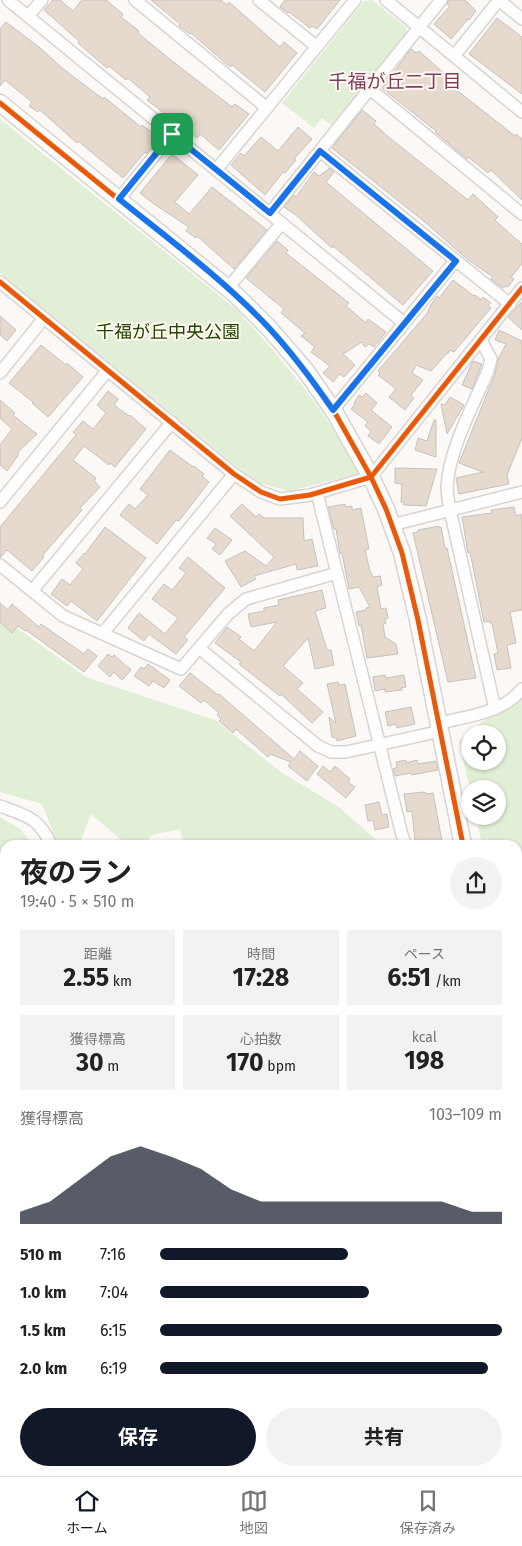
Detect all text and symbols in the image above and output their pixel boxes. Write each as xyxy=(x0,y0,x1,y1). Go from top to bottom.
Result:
district label: 千福が丘二丁目 xyxy=(328,70,462,93)
pin xyxy=(151,113,193,155)
icon: arrive xyxy=(158,120,186,148)
park label: 千福が丘中央公園 xyxy=(96,321,240,343)
map controls xyxy=(461,725,506,825)
button: locate xyxy=(461,725,506,770)
button: layers xyxy=(461,780,506,825)
text: 夜のラン xyxy=(20,856,132,889)
button: share xyxy=(450,857,502,909)
text: 19:40 · 5 × 510 m xyxy=(20,892,134,911)
text: 距離 xyxy=(84,946,112,963)
text: 時間 xyxy=(247,946,275,963)
text: ペース xyxy=(404,946,445,963)
text: 2.55 xyxy=(63,963,109,993)
text: 17:28 xyxy=(233,963,289,993)
text: 6:51 xyxy=(387,963,431,993)
text: km xyxy=(109,973,132,990)
text: /km xyxy=(431,973,461,990)
text: kcal xyxy=(412,1029,437,1046)
text: 獲得標高 xyxy=(70,1031,126,1048)
text: 心拍数 xyxy=(240,1031,282,1048)
text: 198 xyxy=(404,1046,444,1076)
text: 30 xyxy=(76,1048,104,1078)
text: 170 xyxy=(226,1048,264,1078)
text: m xyxy=(104,1058,119,1075)
text: bpm xyxy=(264,1058,296,1075)
text: 103–109 m xyxy=(429,1105,502,1124)
text: 獲得標高 xyxy=(20,1109,84,1128)
text: 510 m xyxy=(20,1245,62,1264)
text: 7:16 xyxy=(100,1245,126,1264)
text: 1.0 km xyxy=(20,1283,67,1302)
text: 7:04 xyxy=(100,1283,128,1302)
text: 1.5 km xyxy=(20,1321,66,1340)
text: 6:15 xyxy=(100,1321,127,1340)
text: 2.0 km xyxy=(20,1359,67,1378)
text: 6:19 xyxy=(100,1359,127,1378)
button: 保存 xyxy=(20,1408,256,1466)
button: 共有 xyxy=(266,1408,502,1466)
tab: ホーム xyxy=(66,1487,108,1537)
tab: 地図 xyxy=(240,1487,268,1537)
tab: 保存済み xyxy=(400,1487,456,1537)

